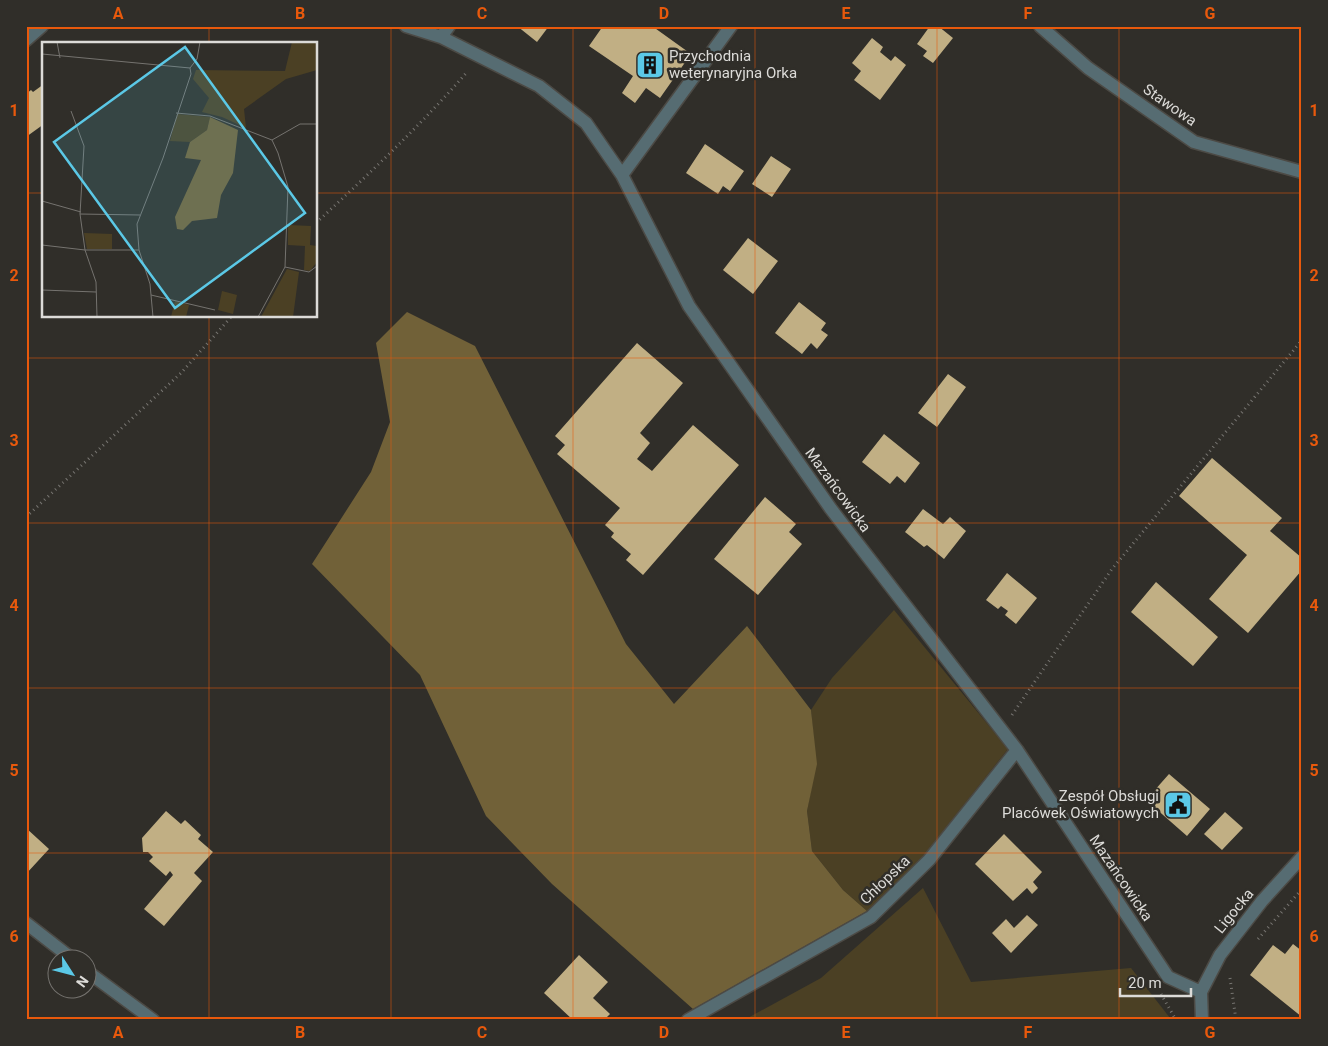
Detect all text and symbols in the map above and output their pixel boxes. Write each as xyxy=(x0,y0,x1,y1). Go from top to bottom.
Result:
text: A xyxy=(113,4,124,23)
text: B xyxy=(295,4,305,23)
text: C xyxy=(477,4,487,23)
text: D xyxy=(659,4,669,23)
text: E xyxy=(842,4,851,23)
text: F xyxy=(1024,4,1033,23)
text: G xyxy=(1205,4,1216,23)
inset map xyxy=(42,42,318,318)
place label: Przychodnia weterynaryjna Orka xyxy=(669,47,797,82)
building icon: Przychodnia weterynaryjna Orka xyxy=(635,50,665,80)
street label: Stawowa xyxy=(1140,80,1200,130)
text: 1 xyxy=(9,101,19,120)
text: 1 xyxy=(1309,101,1319,120)
text: 2 xyxy=(9,266,19,285)
text: 2 xyxy=(1309,266,1319,285)
text: 3 xyxy=(9,431,19,450)
text: 3 xyxy=(1309,431,1319,450)
street label: Mazańcowicka xyxy=(801,444,875,536)
text: 4 xyxy=(9,596,19,615)
text: 4 xyxy=(1309,596,1319,615)
text: 5 xyxy=(9,761,19,780)
text: 5 xyxy=(1309,761,1319,780)
place label: Zespół Obsługi Placówek Oświatowych xyxy=(1002,787,1159,822)
public building icon: Zespół Obsługi Placówek Oświatowych xyxy=(1163,790,1193,820)
street label: Mazańcowicka xyxy=(1086,831,1156,925)
street label: Chłopska xyxy=(856,852,914,908)
street label: Ligocka xyxy=(1211,885,1257,937)
text: 6 xyxy=(9,927,19,946)
text: 6 xyxy=(1309,927,1319,946)
north arrow xyxy=(48,948,98,998)
scale bar xyxy=(1120,966,1192,998)
text: N xyxy=(73,973,92,990)
text: 20 m xyxy=(1128,974,1162,992)
text: A xyxy=(113,1023,124,1042)
text: B xyxy=(295,1023,305,1042)
text: C xyxy=(477,1023,487,1042)
text: D xyxy=(659,1023,669,1042)
text: E xyxy=(842,1023,851,1042)
text: F xyxy=(1024,1023,1033,1042)
text: G xyxy=(1205,1023,1216,1042)

